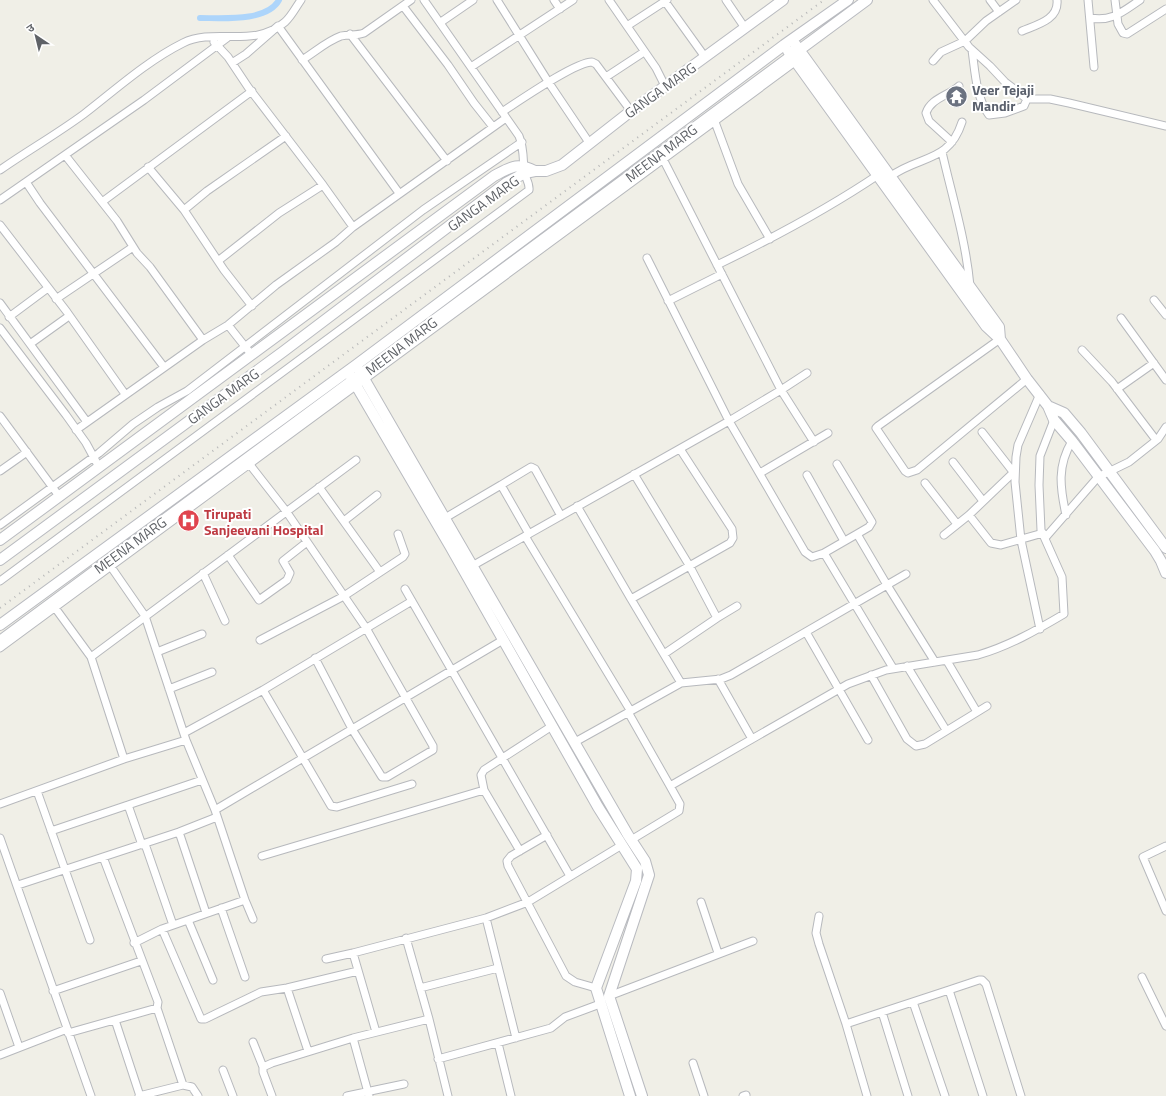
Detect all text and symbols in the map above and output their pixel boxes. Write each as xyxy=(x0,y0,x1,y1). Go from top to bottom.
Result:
north arrow xyxy=(16,16,56,56)
text: उ xyxy=(23,19,38,36)
street label: GANGA MARG xyxy=(620,57,700,123)
place label: Veer Tejaji Mandir xyxy=(972,79,1034,116)
temple icon: Veer Tejaji Mandir xyxy=(944,84,970,110)
street label: MEENA MARG xyxy=(621,119,701,187)
street label: GANGA MARG xyxy=(443,170,523,236)
street label: MEENA MARG xyxy=(361,312,441,380)
street label: GANGA MARG xyxy=(183,363,263,429)
place label: Tirupati Sanjeevani Hospital xyxy=(204,503,324,540)
hospital icon: Tirupati Sanjeevani Hospital xyxy=(176,508,202,534)
street label: MEENA MARG xyxy=(89,511,171,579)

